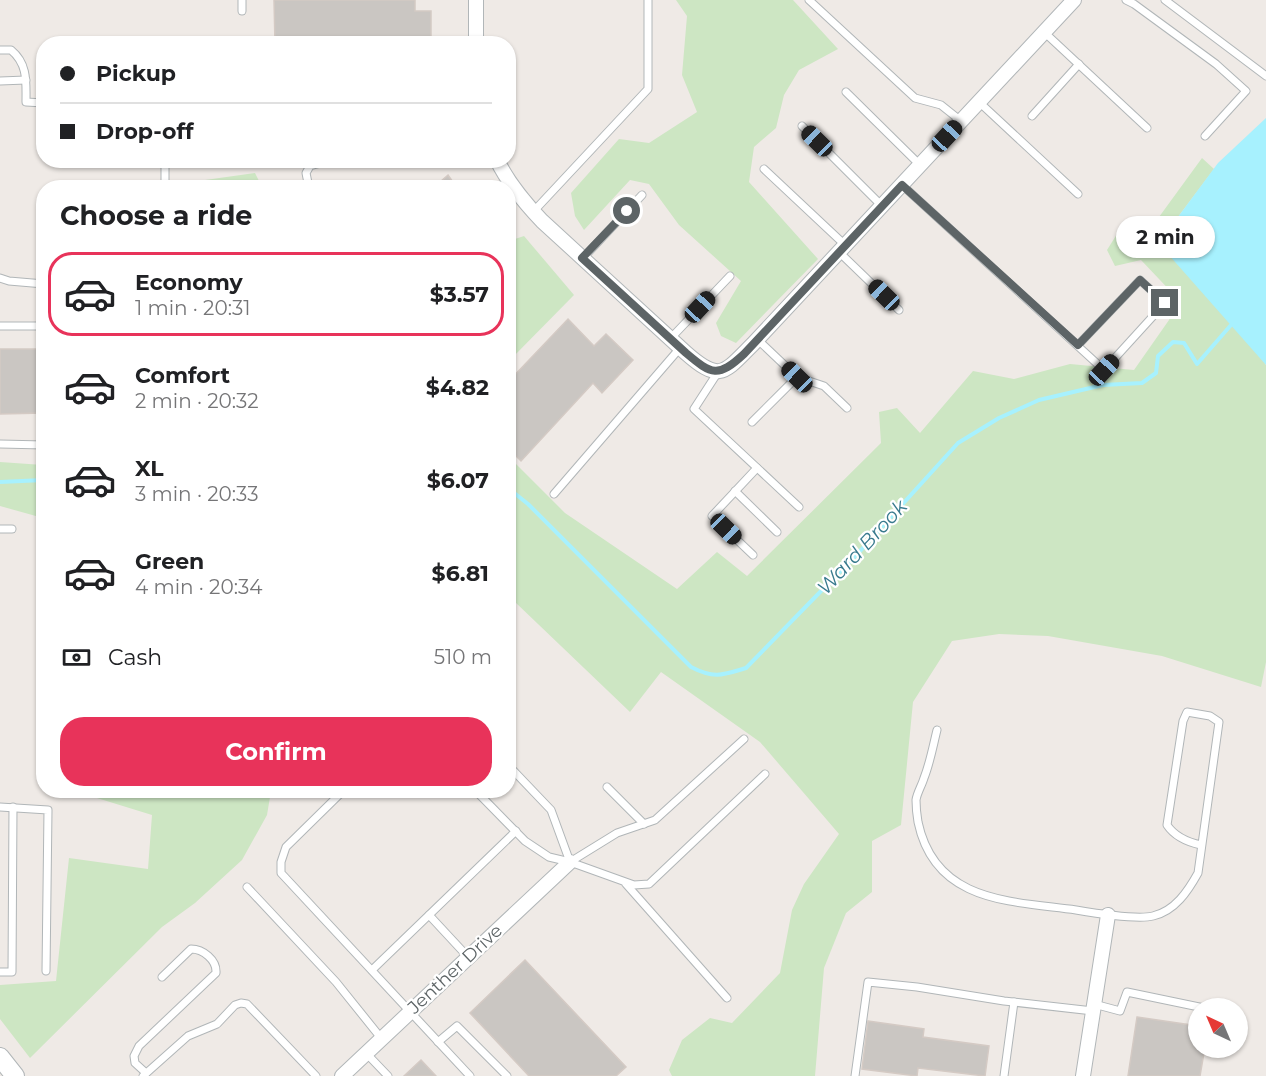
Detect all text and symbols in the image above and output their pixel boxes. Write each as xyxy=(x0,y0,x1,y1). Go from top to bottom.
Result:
text: Pickup xyxy=(96,60,176,87)
car xyxy=(928,117,966,155)
text: Drop-off xyxy=(96,118,194,145)
car xyxy=(798,122,836,160)
route start xyxy=(613,197,640,224)
text: Choose a ride xyxy=(60,199,252,232)
callout: 2 min xyxy=(1116,216,1214,258)
text: 2 min xyxy=(1136,225,1195,249)
icon: car xyxy=(63,267,117,321)
text: Economy xyxy=(135,269,243,296)
car xyxy=(865,276,903,314)
text: $3.57 xyxy=(430,281,489,308)
car xyxy=(681,288,719,326)
route end xyxy=(1151,289,1178,316)
text: 1 min · 20:31 xyxy=(135,296,250,320)
car xyxy=(1085,351,1123,389)
car xyxy=(778,358,816,396)
icon: car xyxy=(63,360,117,414)
text: Comfort xyxy=(135,362,230,389)
text: $4.82 xyxy=(426,374,489,401)
text: 2 min · 20:32 xyxy=(135,389,259,413)
icon: car xyxy=(63,453,117,507)
text: XL xyxy=(135,455,164,482)
text: $6.07 xyxy=(427,467,489,494)
text: 3 min · 20:33 xyxy=(135,482,258,506)
water label: Ward Brook xyxy=(812,494,913,599)
car xyxy=(707,510,745,548)
icon: car xyxy=(63,546,117,600)
text: Green xyxy=(135,548,204,575)
text: $6.81 xyxy=(432,560,489,587)
text: 4 min · 20:34 xyxy=(135,575,262,599)
icon: cash xyxy=(60,641,93,674)
text: Cash xyxy=(108,644,162,671)
text: 510 m xyxy=(434,645,492,669)
button: Confirm xyxy=(60,717,492,786)
street label: Jenther Drive xyxy=(402,919,507,1019)
north arrow xyxy=(1188,998,1248,1058)
map controls xyxy=(1188,998,1248,1058)

